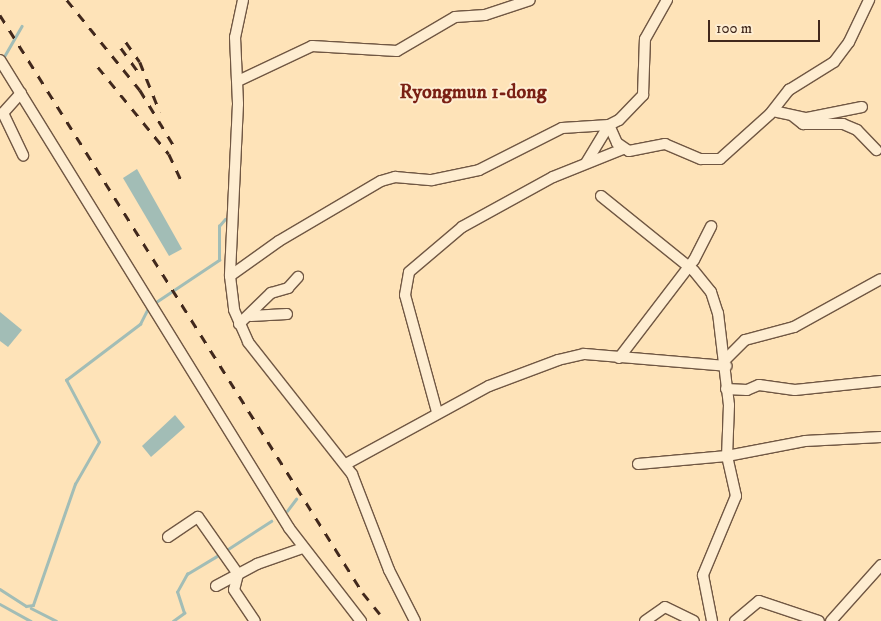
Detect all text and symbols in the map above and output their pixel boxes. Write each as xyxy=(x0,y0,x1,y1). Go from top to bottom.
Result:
scale bar xyxy=(711,10,824,42)
text: 100 m xyxy=(716,19,752,38)
district label: Ryongmun 1-dong xyxy=(399,80,547,104)

